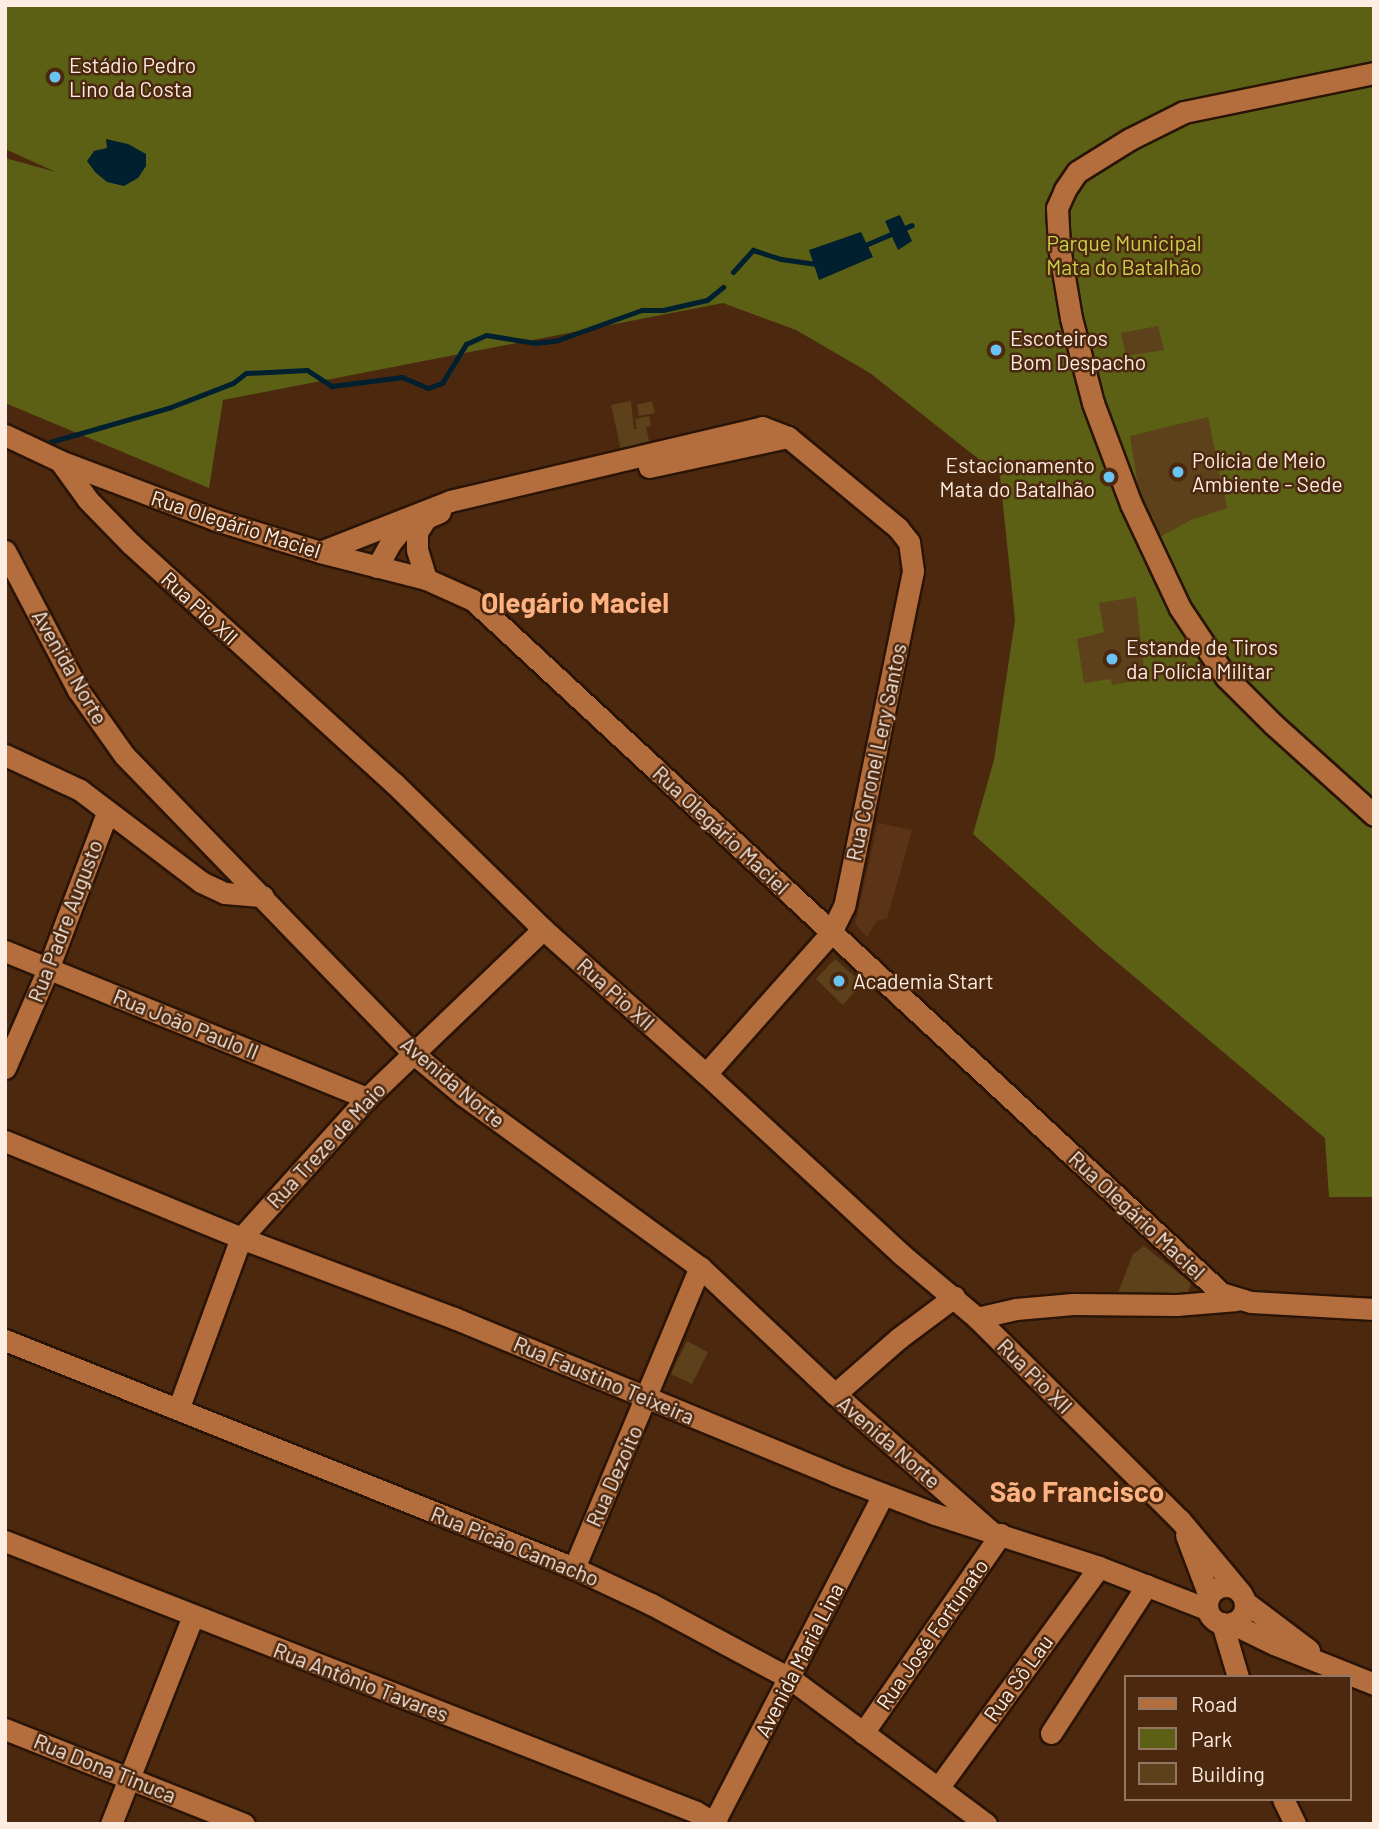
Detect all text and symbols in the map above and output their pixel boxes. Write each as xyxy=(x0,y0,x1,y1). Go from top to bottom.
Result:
place label: Estádio Pedro Lino da Costa xyxy=(69,52,196,102)
marker: Estádio Pedro Lino da Costa xyxy=(47,69,63,85)
park label: Parque Municipal Mata do Batalhão xyxy=(1046,230,1202,280)
place label: Escoteiros Bom Despacho xyxy=(1010,325,1146,375)
marker: Escoteiros Bom Despacho xyxy=(988,342,1004,358)
place label: Polícia de Meio Ambiente - Sede xyxy=(1192,447,1343,497)
place label: Estacionamento Mata do Batalhão xyxy=(939,452,1095,502)
marker: Polícia de Meio Ambiente - Sede xyxy=(1170,464,1186,480)
marker: Estacionamento Mata do Batalhão xyxy=(1101,469,1117,485)
street label: Rua Olegário Maciel xyxy=(148,485,324,563)
street label: Rua Pio XII xyxy=(156,566,244,650)
district label: Olegário Maciel xyxy=(481,585,669,619)
street label: Avenida Norte xyxy=(27,605,113,729)
place label: Estande de Tiros da Polícia Militar xyxy=(1126,634,1278,684)
street label: Rua Coronel Lery Santos xyxy=(841,641,911,863)
marker: Estande de Tiros da Polícia Militar xyxy=(1104,651,1120,667)
street label: Rua Olegário Maciel xyxy=(648,761,794,899)
street label: Rua Padre Augusto xyxy=(22,836,108,1006)
street label: Rua Pio XII xyxy=(572,953,660,1035)
place label: Academia Start xyxy=(853,968,994,994)
marker: Academia Start xyxy=(831,973,847,989)
street label: Rua João Paulo II xyxy=(110,983,262,1065)
street label: Avenida Norte xyxy=(396,1031,510,1133)
street label: Rua Treze de Maio xyxy=(261,1077,391,1213)
street label: Rua Olegário Maciel xyxy=(1064,1146,1210,1284)
street label: Rua Faustino Teixeira xyxy=(510,1331,698,1429)
street label: Rua Pio XII xyxy=(992,1333,1078,1419)
street label: Avenida Norte xyxy=(832,1390,946,1494)
street label: Rua Dezoito xyxy=(580,1421,648,1531)
district label: São Francisco xyxy=(990,1474,1164,1508)
street label: Rua Picão Camacho xyxy=(427,1501,603,1591)
street label: Rua José Fortunato xyxy=(871,1554,993,1714)
street label: Avenida Maria Lina xyxy=(749,1579,849,1741)
street label: Rua Sô Lau xyxy=(978,1630,1058,1726)
street label: Rua Antônio Tavares xyxy=(270,1637,452,1727)
legend xyxy=(1124,1675,1351,1801)
text: Road xyxy=(1191,1691,1237,1716)
text: Park xyxy=(1191,1726,1232,1751)
street label: Rua Dona Tinuca xyxy=(30,1728,180,1808)
text: Building xyxy=(1191,1761,1265,1786)

